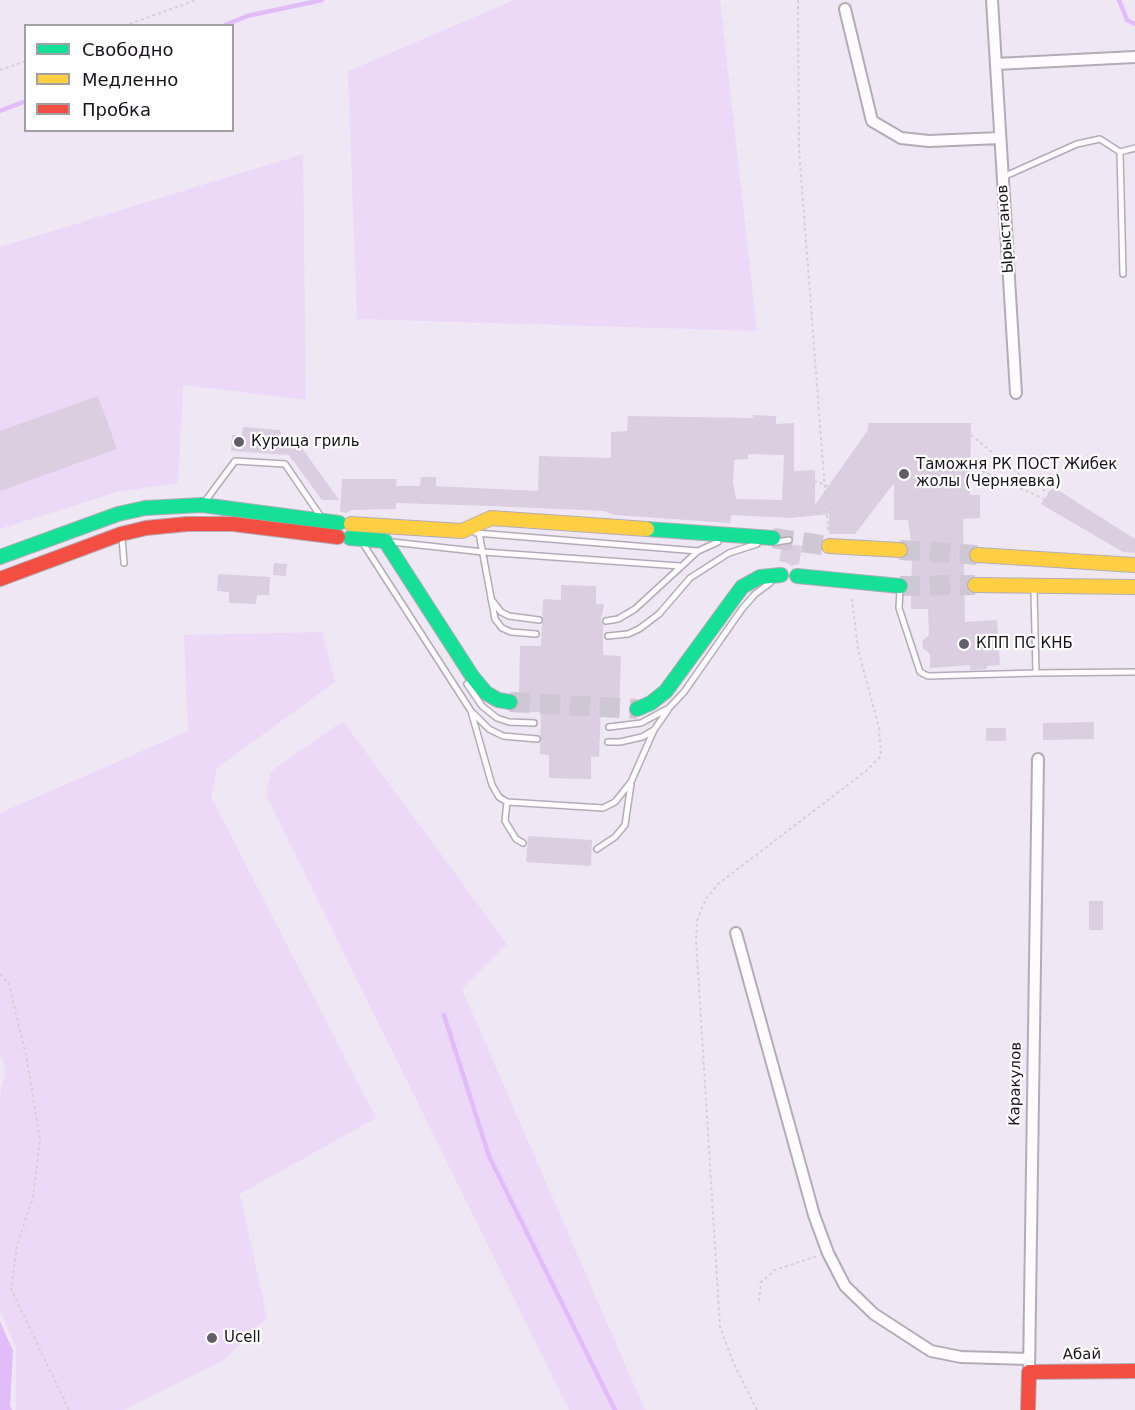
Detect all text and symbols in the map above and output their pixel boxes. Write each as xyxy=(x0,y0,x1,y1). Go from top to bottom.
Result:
legend xyxy=(24,24,234,132)
text: Свободно xyxy=(82,39,174,60)
text: Медленно xyxy=(82,69,178,90)
text: Пробка xyxy=(82,99,151,120)
street label: Ырыстанов xyxy=(994,184,1018,274)
place label: Курица гриль xyxy=(251,433,360,451)
marker: Курица гриль xyxy=(232,435,246,449)
place label: Таможня РК ПОСТ Жибек жолы (Черняевка) xyxy=(916,456,1117,491)
marker: Таможня РК ПОСТ Жибек жолы (Черняевка) xyxy=(897,467,911,481)
place label: КПП ПС КНБ xyxy=(976,635,1073,653)
marker: КПП ПС КНБ xyxy=(957,637,971,651)
street label: Каракулов xyxy=(1006,1042,1026,1126)
place label: Ucell xyxy=(224,1329,261,1347)
marker: Ucell xyxy=(205,1331,219,1345)
street label: Абай xyxy=(1063,1346,1101,1364)

